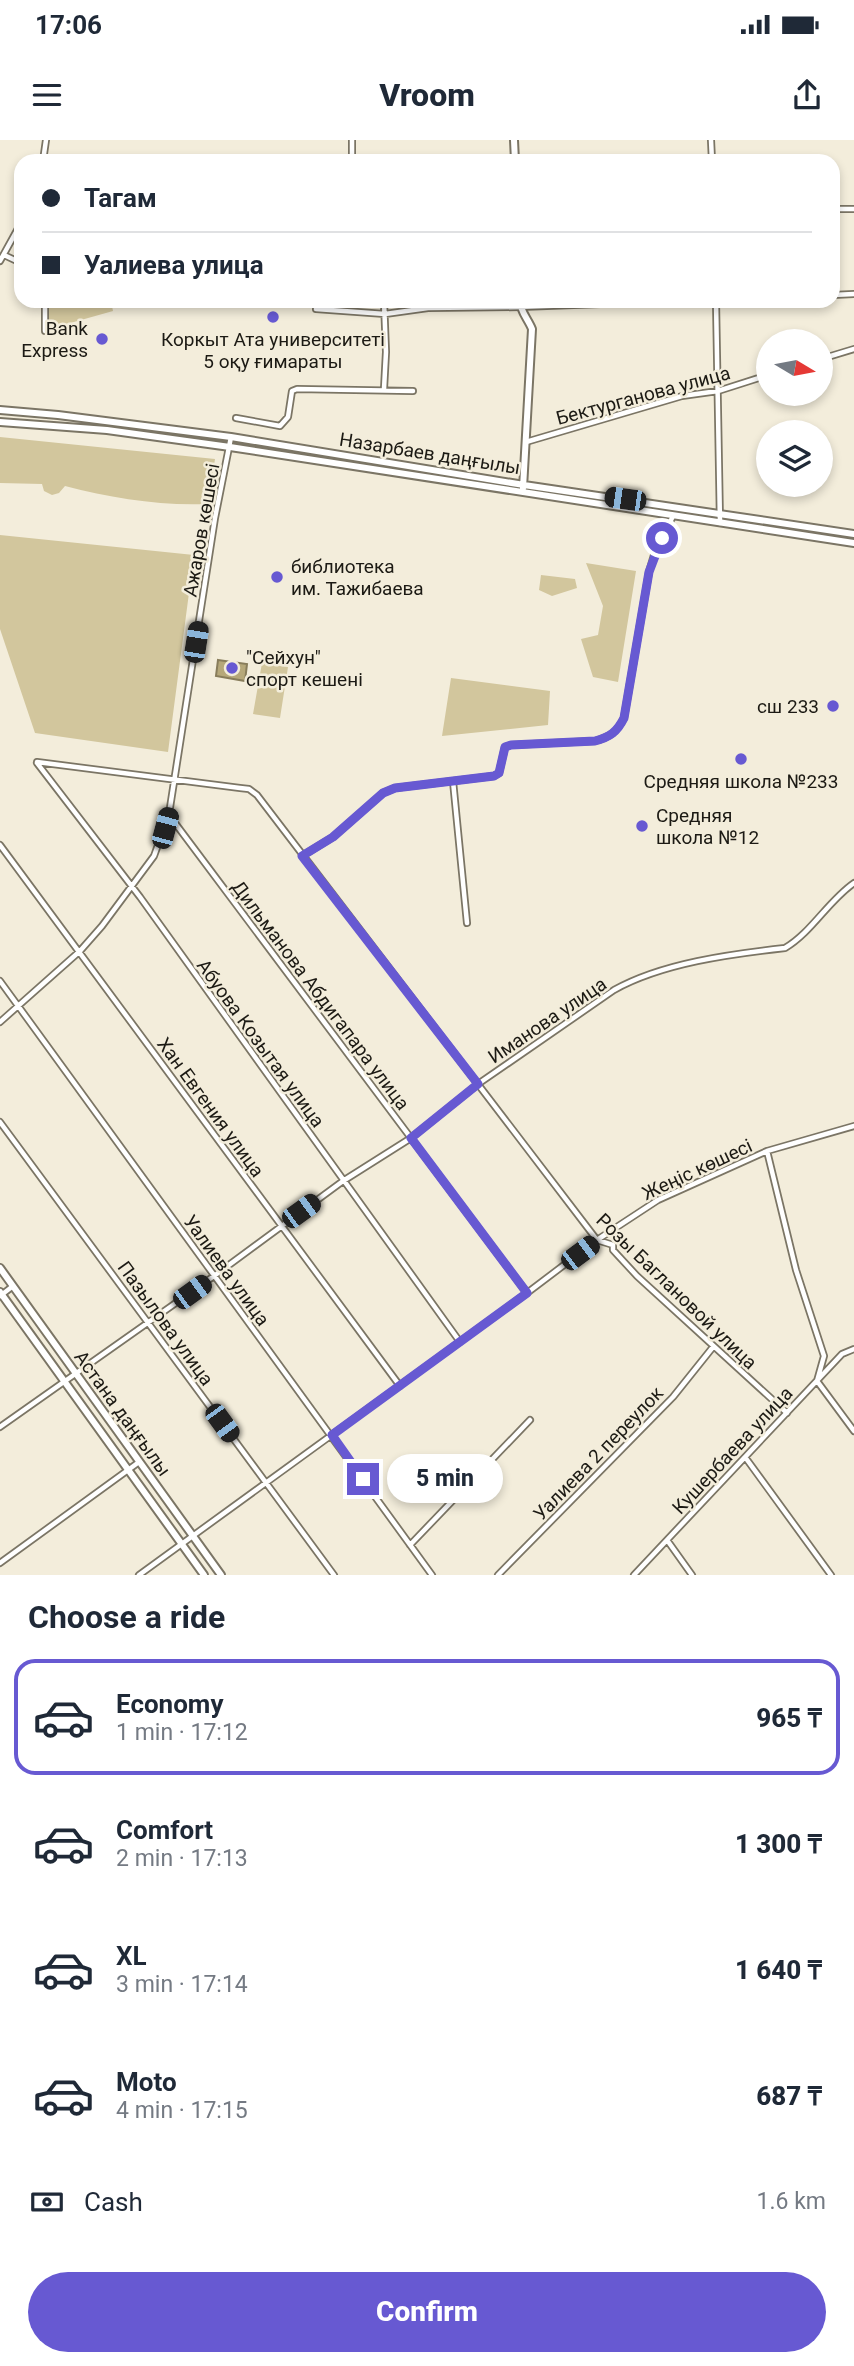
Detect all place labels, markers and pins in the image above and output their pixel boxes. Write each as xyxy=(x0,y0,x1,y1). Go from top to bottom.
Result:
marker: Коркыт Ата университеті 5 оқу ғимараты xyxy=(265,309,281,325)
place label: Bank Express xyxy=(21,317,88,362)
place label: Коркыт Ата университеті 5 оқу ғимараты xyxy=(161,328,385,373)
marker: Bank Express xyxy=(94,331,110,347)
place label: библиотека им. Тажибаева xyxy=(291,555,424,600)
marker: библиотека им. Тажибаева xyxy=(269,569,285,585)
place label: "Сейхун" спорт кешені xyxy=(246,646,363,691)
marker: "Сейхун" спорт кешені xyxy=(224,660,240,676)
place label: сш 233 xyxy=(757,695,819,718)
marker: сш 233 xyxy=(825,698,841,714)
marker: Средняя школа №233 xyxy=(733,751,749,767)
place label: Средняя школа №233 xyxy=(644,770,838,793)
place label: Средняя школа №12 xyxy=(656,804,759,849)
marker: Средняя школа №12 xyxy=(634,818,650,834)

